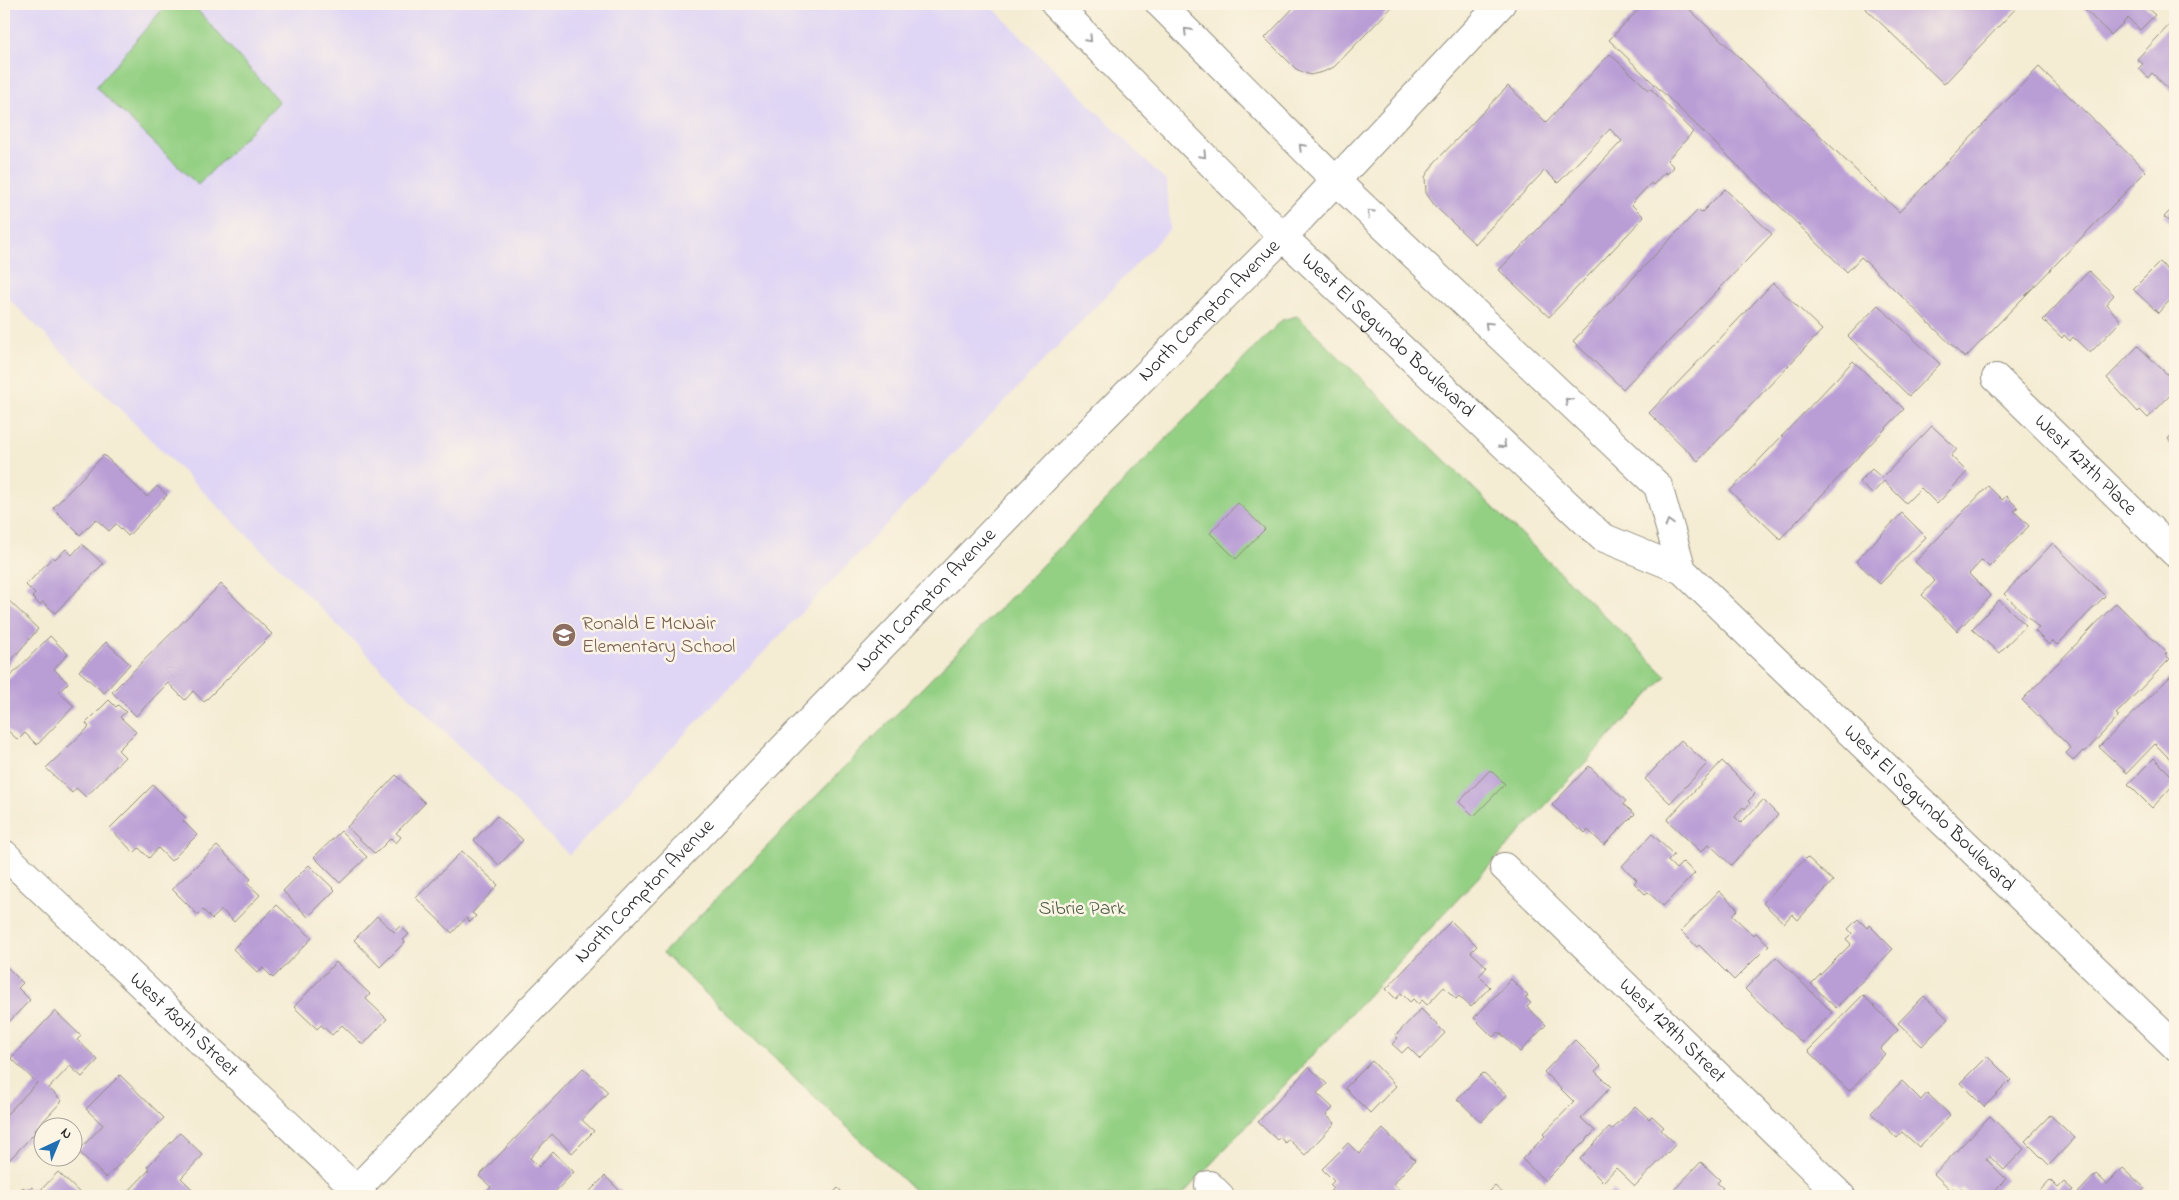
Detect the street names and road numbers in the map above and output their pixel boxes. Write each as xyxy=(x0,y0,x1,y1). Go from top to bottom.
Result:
street label: North Compton Avenue xyxy=(1132,233,1287,389)
street label: West El Segundo Boulevard xyxy=(1294,247,1481,425)
street label: West 127th Place xyxy=(2027,408,2144,523)
street label: North Compton Avenue xyxy=(850,521,1003,679)
street label: West El Segundo Boulevard xyxy=(1837,719,2022,899)
street label: North Compton Avenue xyxy=(568,813,722,970)
street label: West 130th Street xyxy=(122,966,245,1084)
street label: West 129th Street xyxy=(1612,972,1733,1091)

